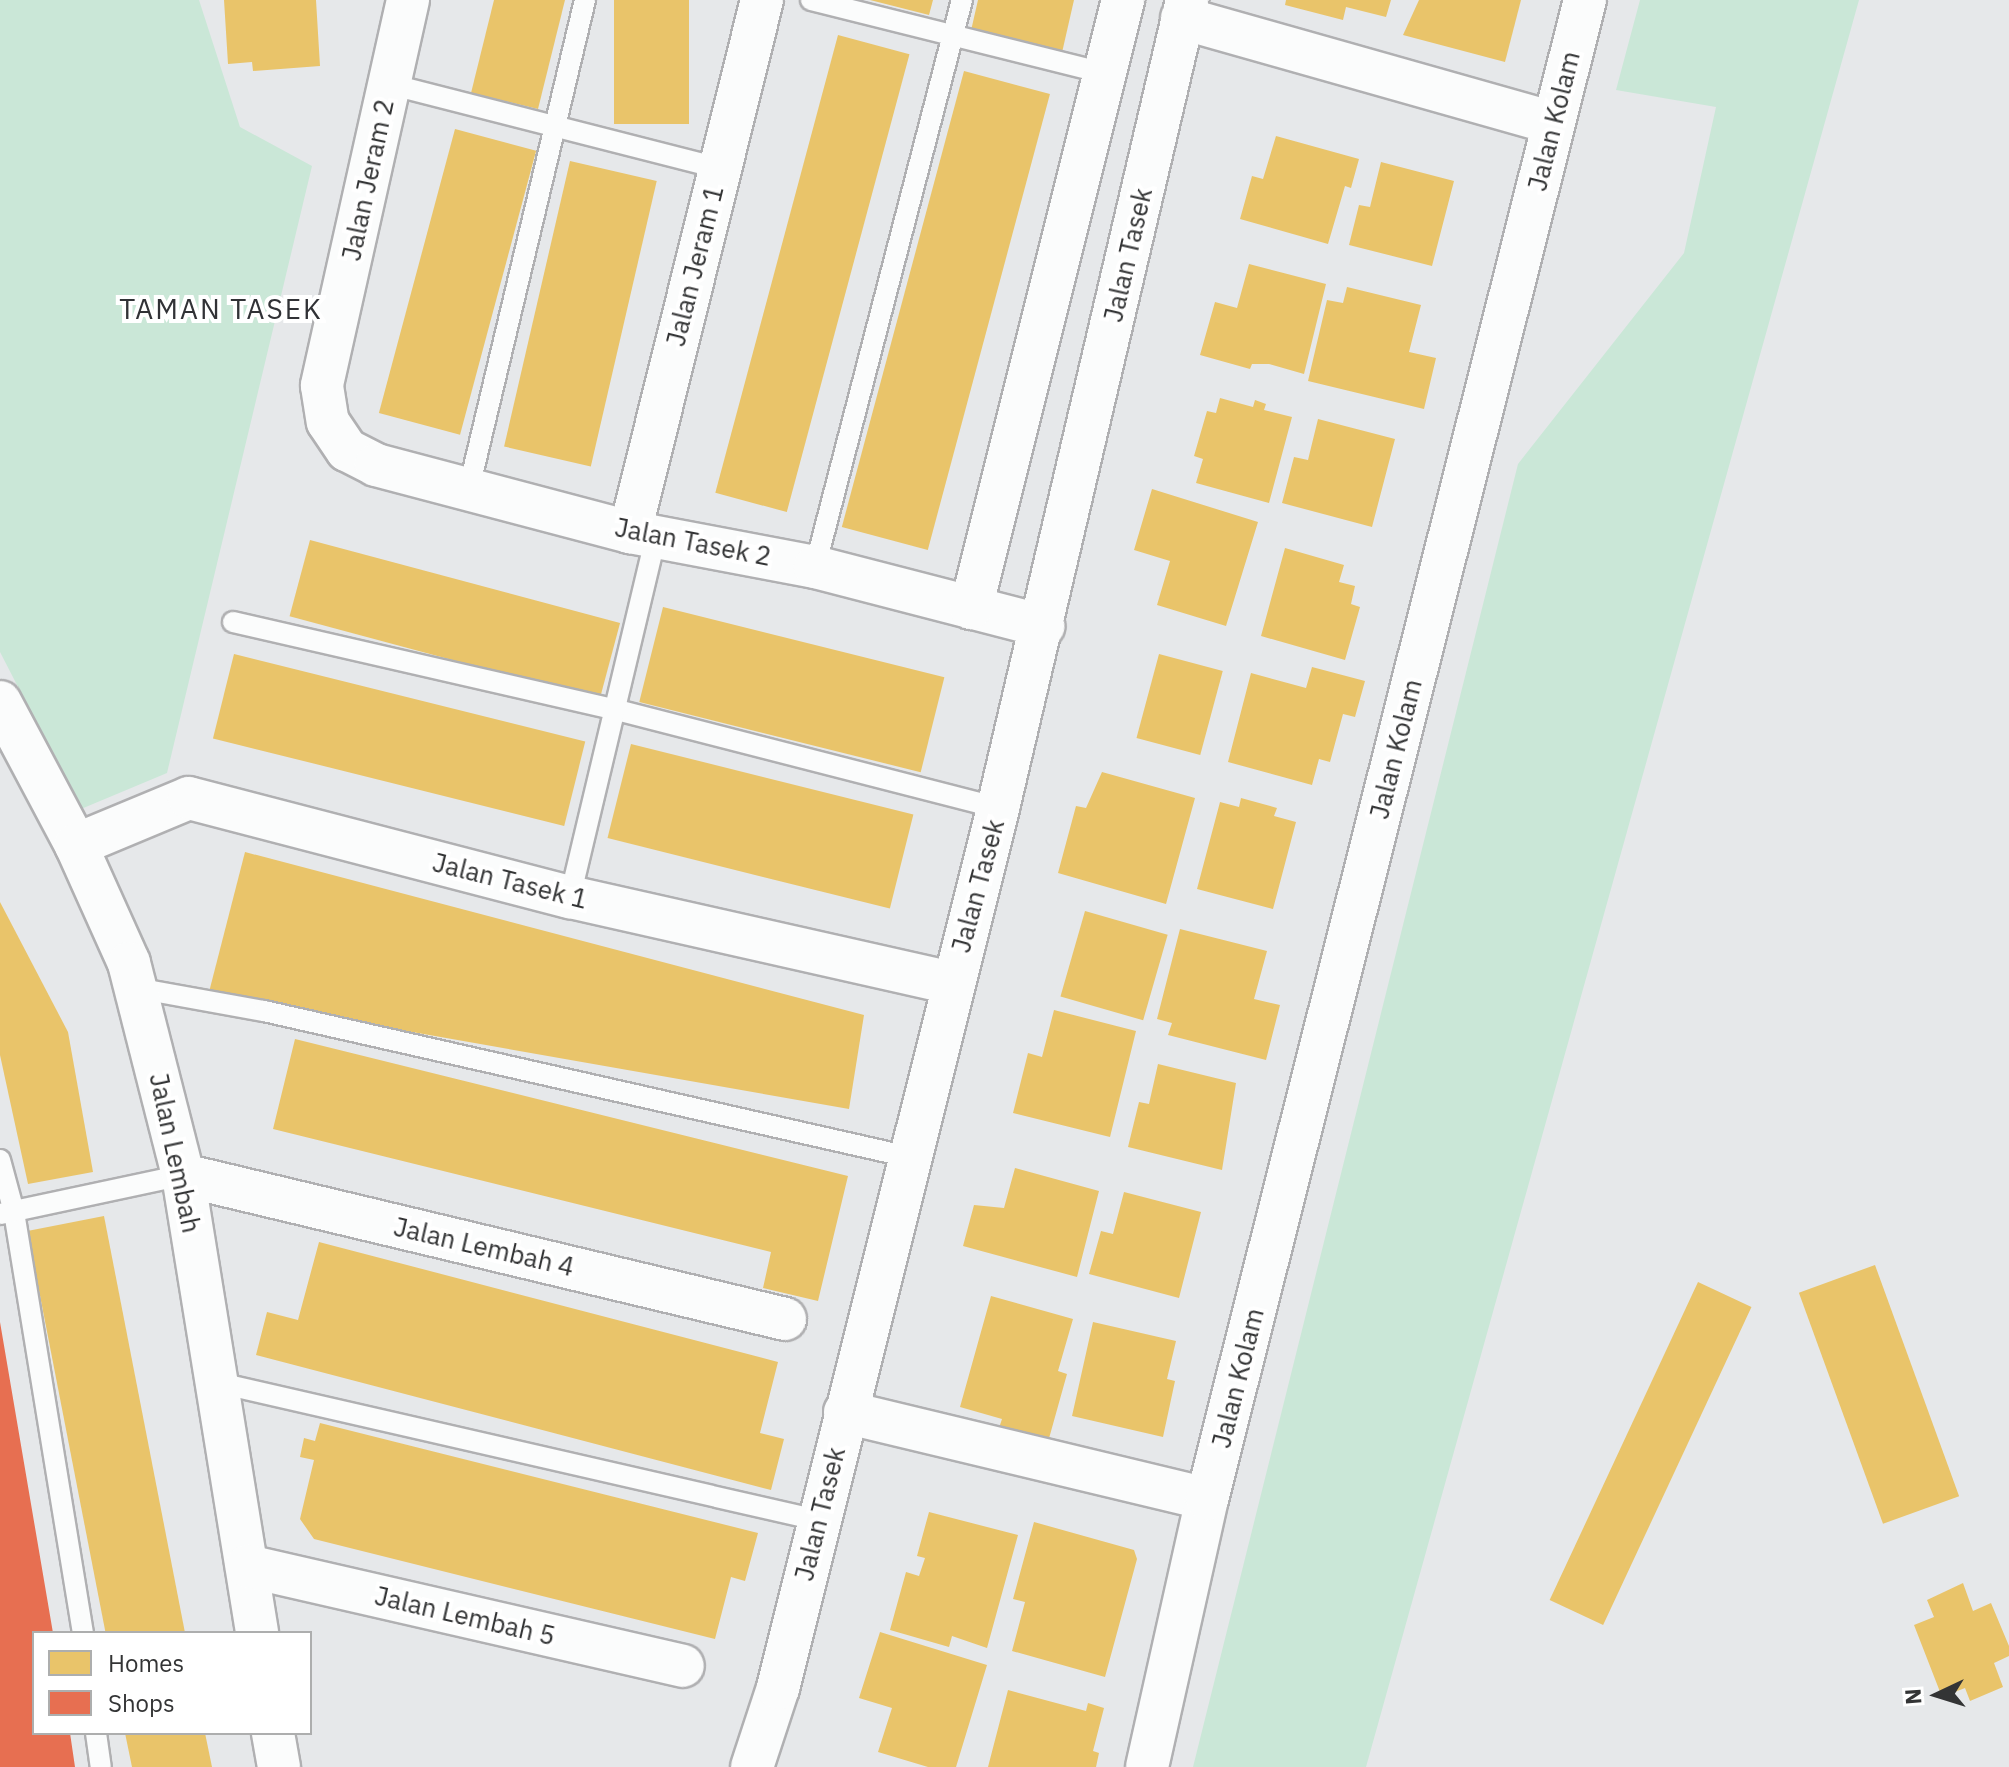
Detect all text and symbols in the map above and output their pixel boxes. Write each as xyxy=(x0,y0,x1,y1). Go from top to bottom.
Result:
street label: Jalan Kolam xyxy=(1522,48,1586,194)
street label: Jalan Jeram 2 xyxy=(336,96,400,264)
street label: Jalan Jeram 1 xyxy=(660,183,730,349)
street label: Jalan Tasek xyxy=(1097,185,1159,325)
district label: TAMAN TASEK xyxy=(119,292,323,326)
street label: Jalan Tasek 2 xyxy=(612,512,774,572)
street label: Jalan Kolam xyxy=(1364,676,1428,822)
street label: Jalan Tasek xyxy=(945,816,1011,956)
street label: Jalan Tasek 1 xyxy=(429,847,591,915)
street label: Jalan Lembah xyxy=(143,1070,207,1236)
street label: Jalan Lembah 4 xyxy=(391,1211,577,1283)
street label: Jalan Kolam xyxy=(1206,1305,1270,1451)
street label: Jalan Tasek xyxy=(788,1444,852,1584)
street label: Jalan Lembah 5 xyxy=(372,1580,558,1652)
legend xyxy=(32,1631,312,1735)
text: Homes xyxy=(108,1647,184,1679)
north arrow xyxy=(1897,1655,1977,1735)
text: Shops xyxy=(108,1687,175,1719)
text: N xyxy=(1898,1688,1928,1706)

